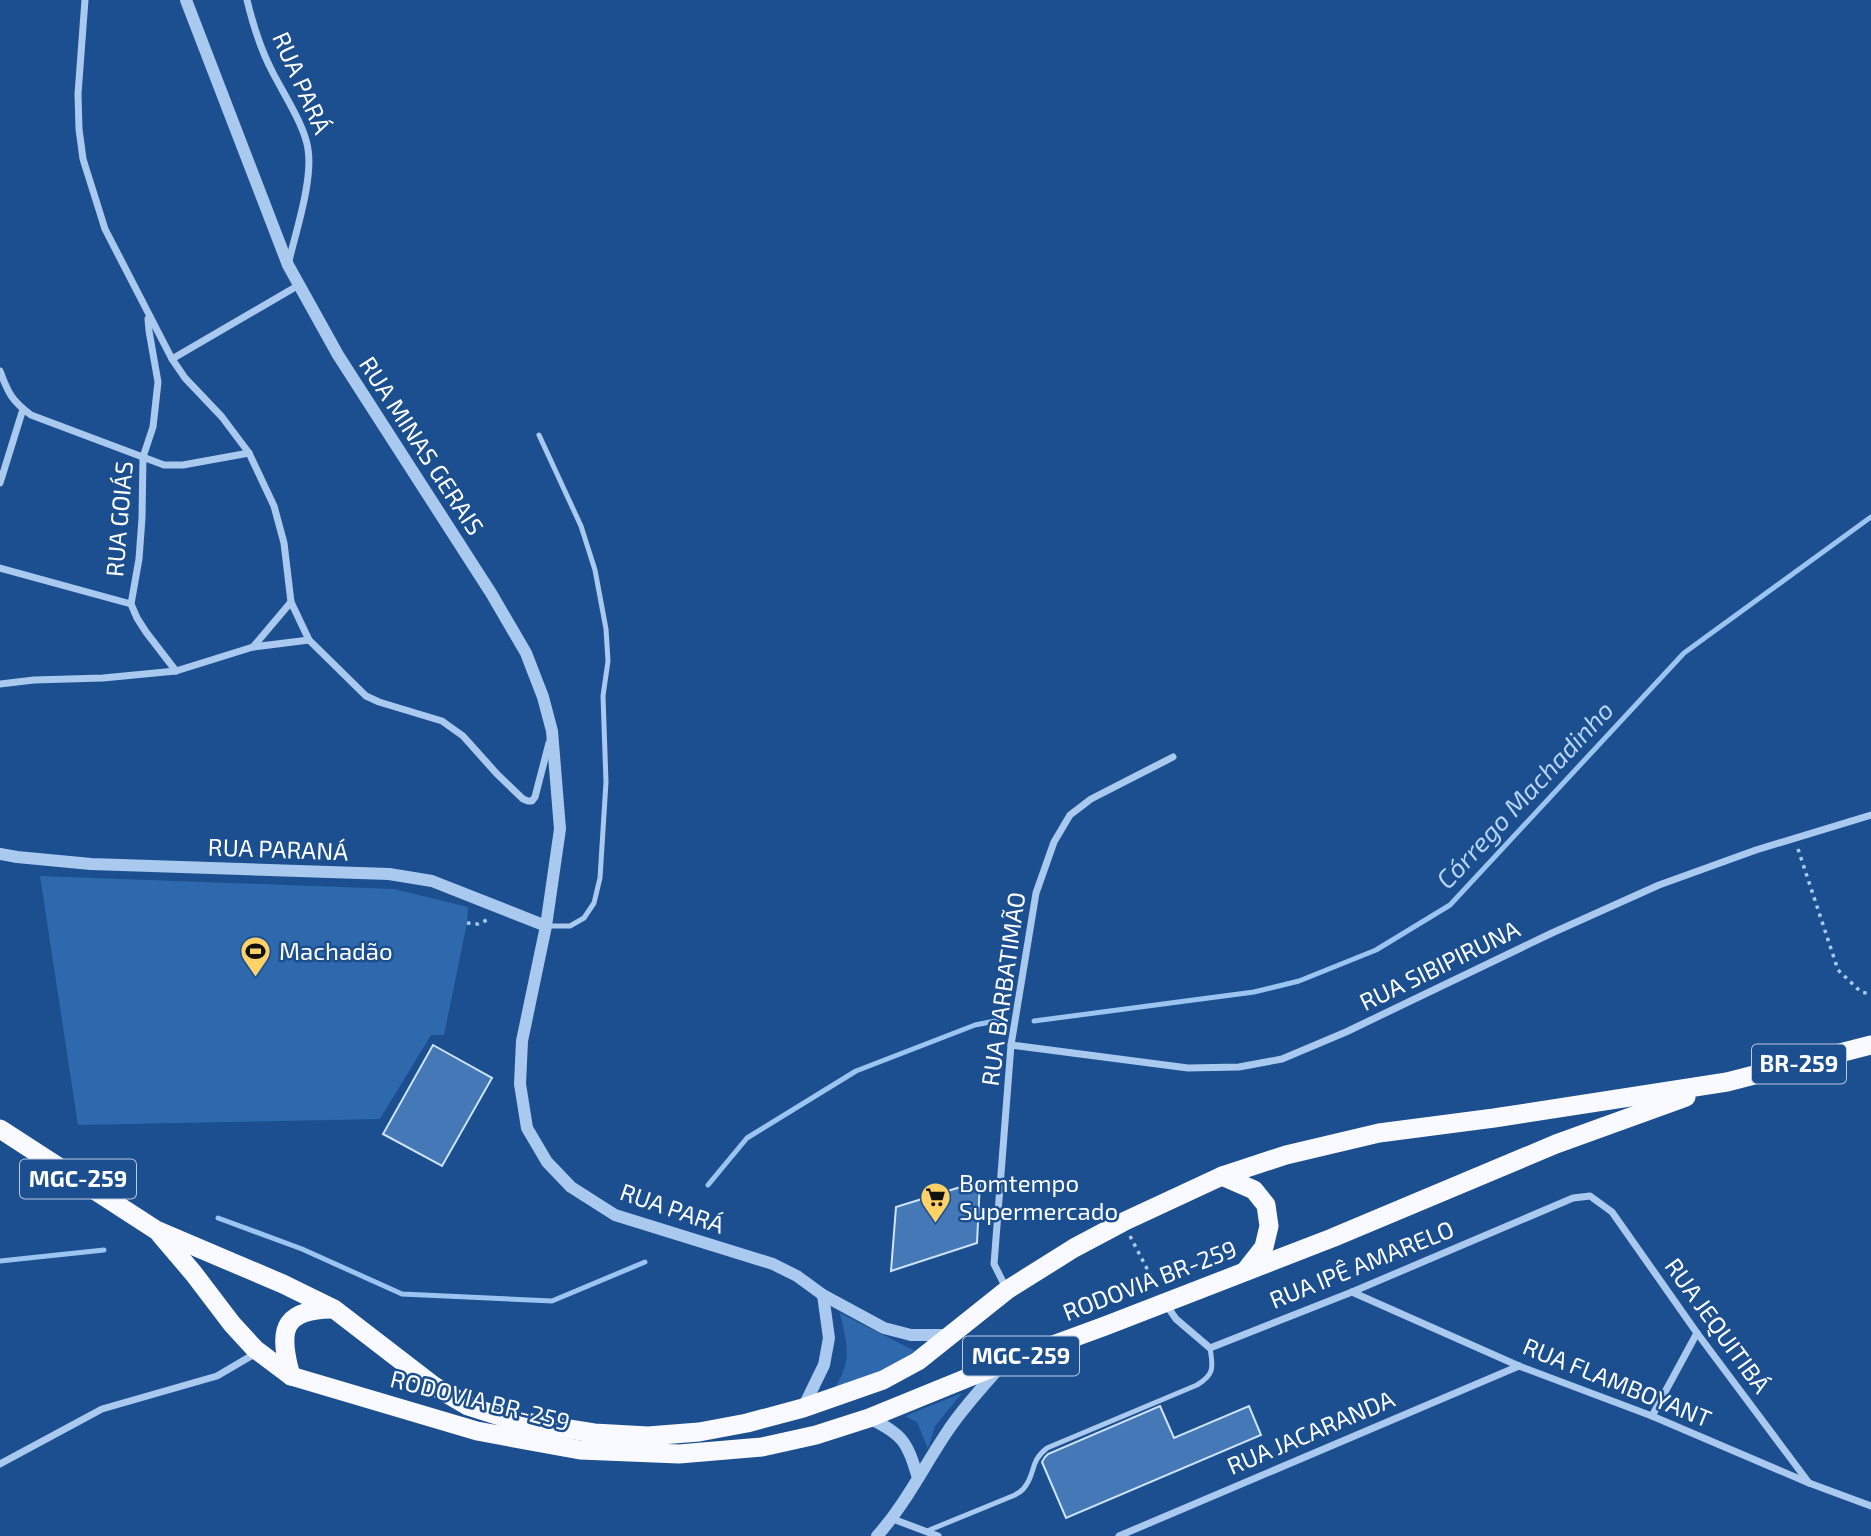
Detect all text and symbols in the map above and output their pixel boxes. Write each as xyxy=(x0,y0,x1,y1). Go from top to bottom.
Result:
street label: RUA PARÁ xyxy=(267,27,338,138)
street label: RUA MINAS GERAIS xyxy=(354,351,491,540)
street label: RUA GOIÁS xyxy=(99,460,138,578)
water label: Córrego Machadinho xyxy=(1429,694,1619,894)
street label: RUA PARANÁ xyxy=(207,832,349,865)
street label: RUA BARBATIMÃO xyxy=(975,890,1030,1088)
street label: RUA SIBIPIRUNA xyxy=(1355,913,1524,1016)
sports icon: Machadão xyxy=(239,935,273,979)
place label: Machadão xyxy=(279,936,393,965)
road number: BR-259 xyxy=(1752,1044,1846,1084)
road number: MGC-259 xyxy=(20,1160,136,1198)
place label: Bomtempo Supermercado xyxy=(959,1168,1118,1225)
street label: RUA PARÁ xyxy=(617,1176,729,1239)
supermarket icon: Bomtempo Supermercado xyxy=(919,1181,953,1225)
street label: RUA IPÊ AMARELO xyxy=(1265,1213,1458,1314)
street label: RODOVIA BR-259 xyxy=(1058,1233,1240,1326)
street label: RUA JEQUITIBÁ xyxy=(1660,1252,1777,1398)
street label: RUA FLAMBOYANT xyxy=(1519,1331,1716,1433)
road number: MGC-259 xyxy=(963,1336,1079,1376)
street label: RODOVIA BR-259 xyxy=(388,1363,573,1436)
street label: RUA JACARANDA xyxy=(1222,1383,1399,1480)

